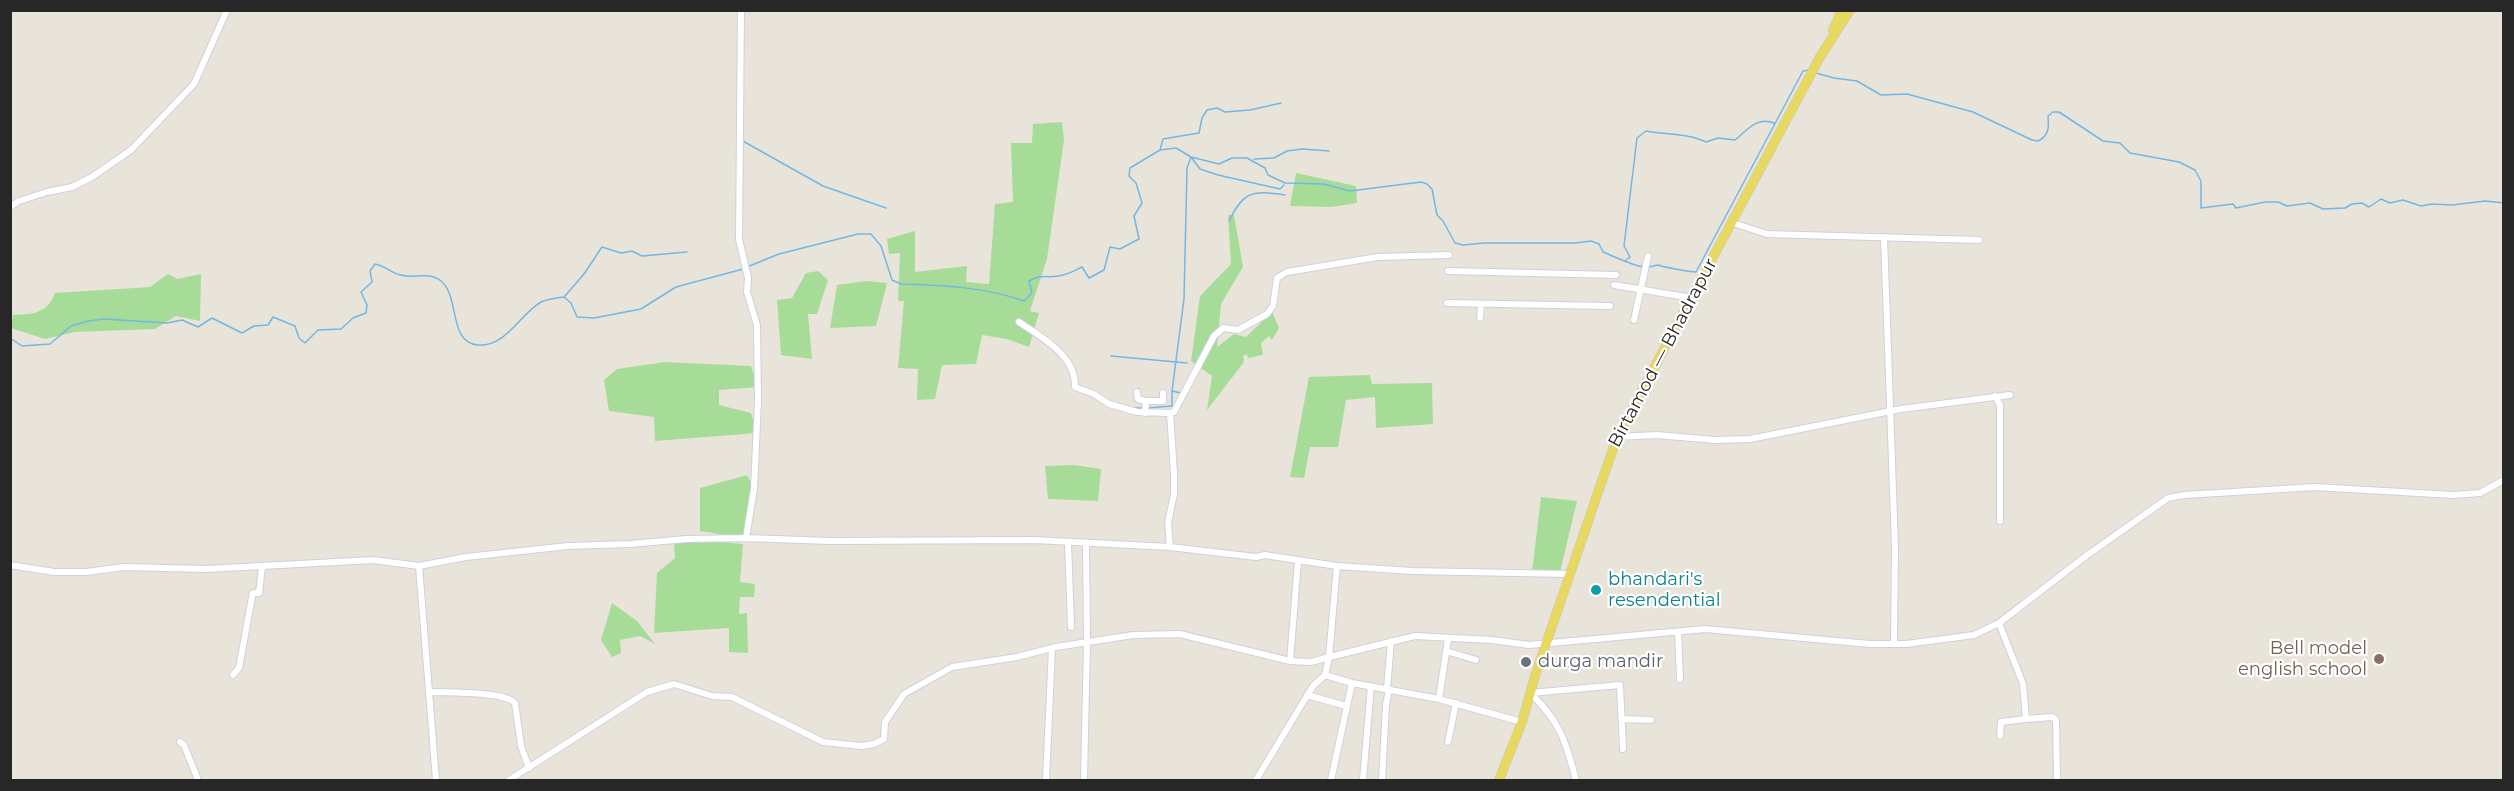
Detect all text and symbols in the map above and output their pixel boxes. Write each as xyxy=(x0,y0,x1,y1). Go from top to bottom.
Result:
street label: Birtamod — Bhadrapur xyxy=(1604,255,1722,451)
place label: bhandari's resendential xyxy=(1608,569,1721,612)
marker: bhandari's resendential xyxy=(1589,583,1603,597)
place label: Bell model english school xyxy=(2238,638,2367,680)
place label: durga mandir xyxy=(1538,651,1663,673)
marker: Bell model english school xyxy=(2372,652,2386,666)
marker: durga mandir xyxy=(1519,655,1533,669)

